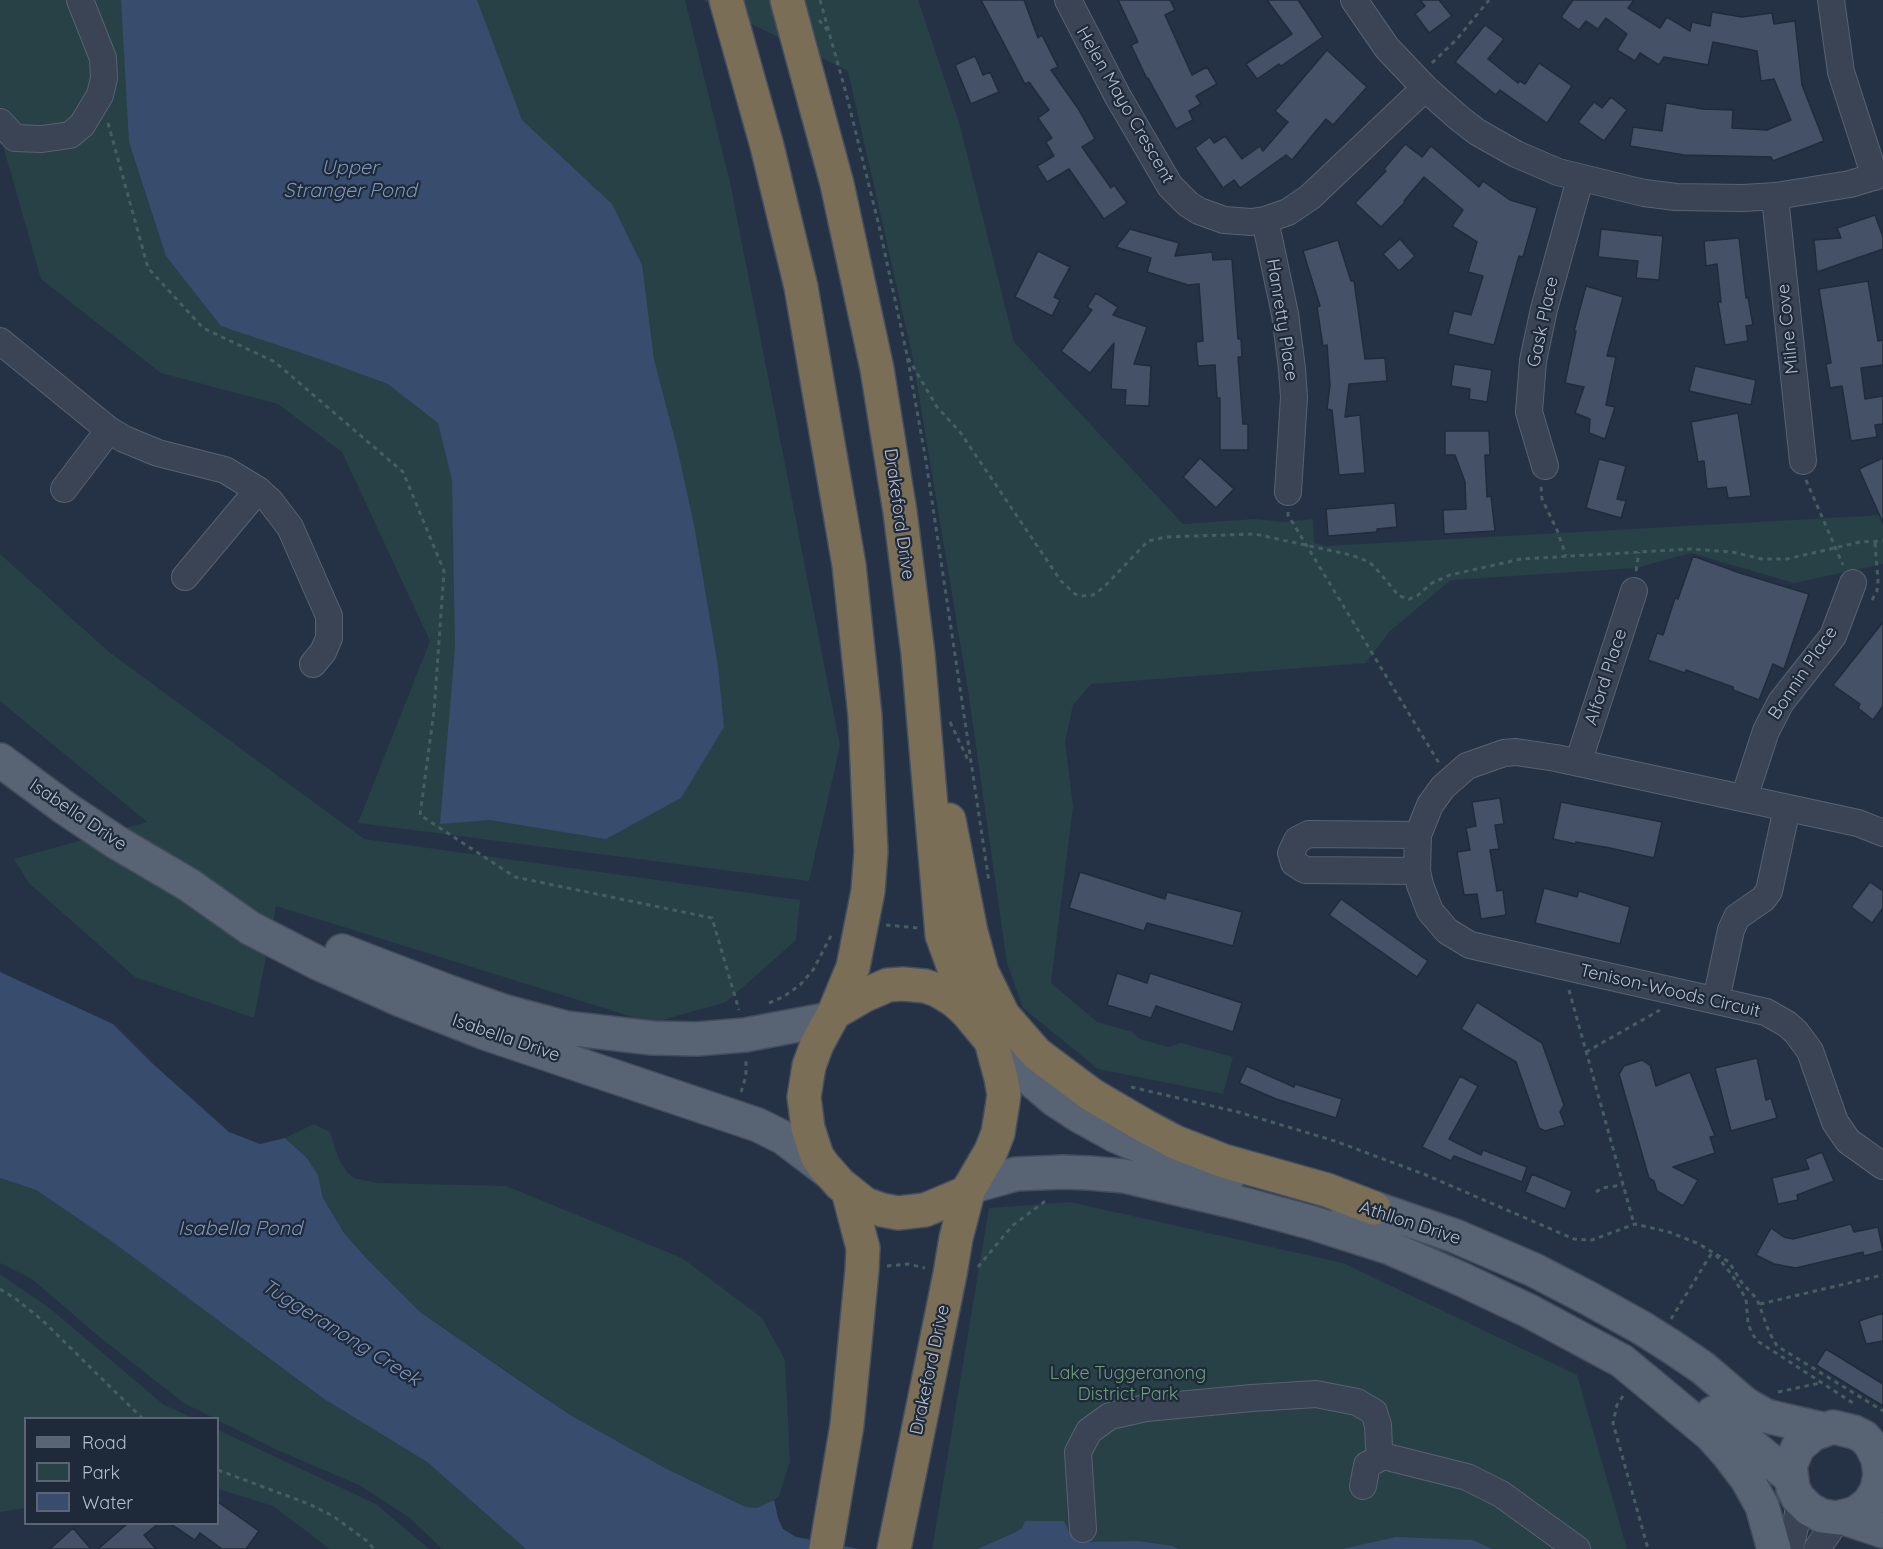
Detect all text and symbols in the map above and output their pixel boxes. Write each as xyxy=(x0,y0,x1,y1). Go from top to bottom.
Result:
street label: Helen Mayo Crescent xyxy=(1071,23,1179,187)
water label: Upper Stranger Pond xyxy=(283,156,417,203)
street label: Hanretty Place xyxy=(1262,257,1302,383)
street label: Gask Place xyxy=(1523,275,1563,369)
street label: Milne Cove xyxy=(1773,283,1803,375)
street label: Drakeford Drive xyxy=(879,447,919,581)
street label: Bonnin Place xyxy=(1764,622,1842,724)
street label: Alford Place xyxy=(1580,626,1632,728)
street label: Isabella Drive xyxy=(25,775,131,855)
street label: Tenison-Woods Circuit xyxy=(1578,960,1762,1022)
street label: Isabella Drive xyxy=(449,1009,563,1067)
street label: Athllon Drive xyxy=(1356,1196,1464,1250)
water label: Isabella Pond xyxy=(178,1217,302,1241)
water label: Tuggeranong Creek xyxy=(257,1274,425,1392)
street label: Drakeford Drive xyxy=(906,1303,954,1437)
park label: Lake Tuggeranong District Park xyxy=(1050,1363,1206,1406)
legend xyxy=(24,1417,219,1525)
text: Road xyxy=(82,1431,127,1454)
text: Park xyxy=(82,1461,120,1484)
text: Water xyxy=(82,1491,133,1514)

